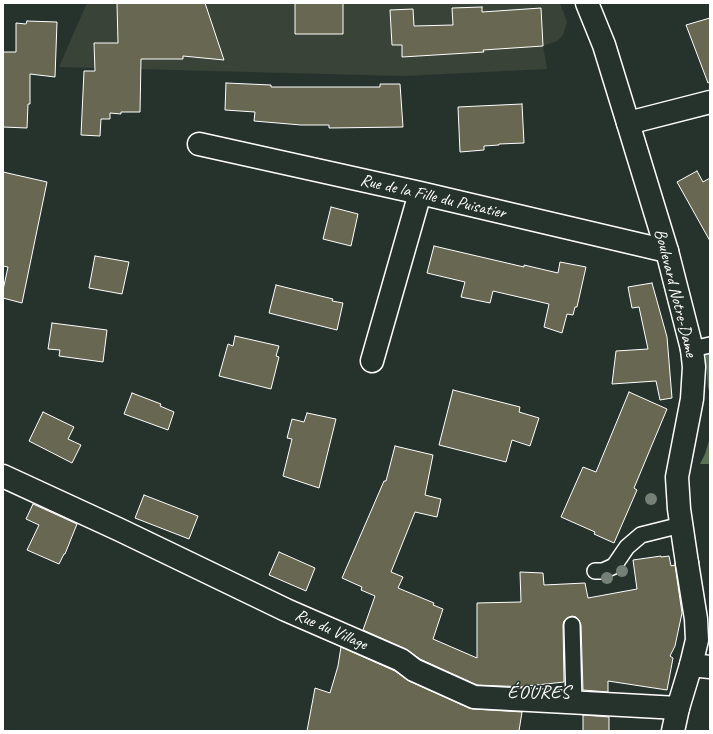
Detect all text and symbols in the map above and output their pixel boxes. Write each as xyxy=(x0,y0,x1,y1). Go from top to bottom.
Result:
street label: Rue de la Fille du Puisatier xyxy=(358,170,508,224)
street label: Boulevard Notre-Dame xyxy=(649,227,701,359)
street label: Rue du Village xyxy=(292,605,370,655)
district label: ÉOURES xyxy=(507,682,571,704)

